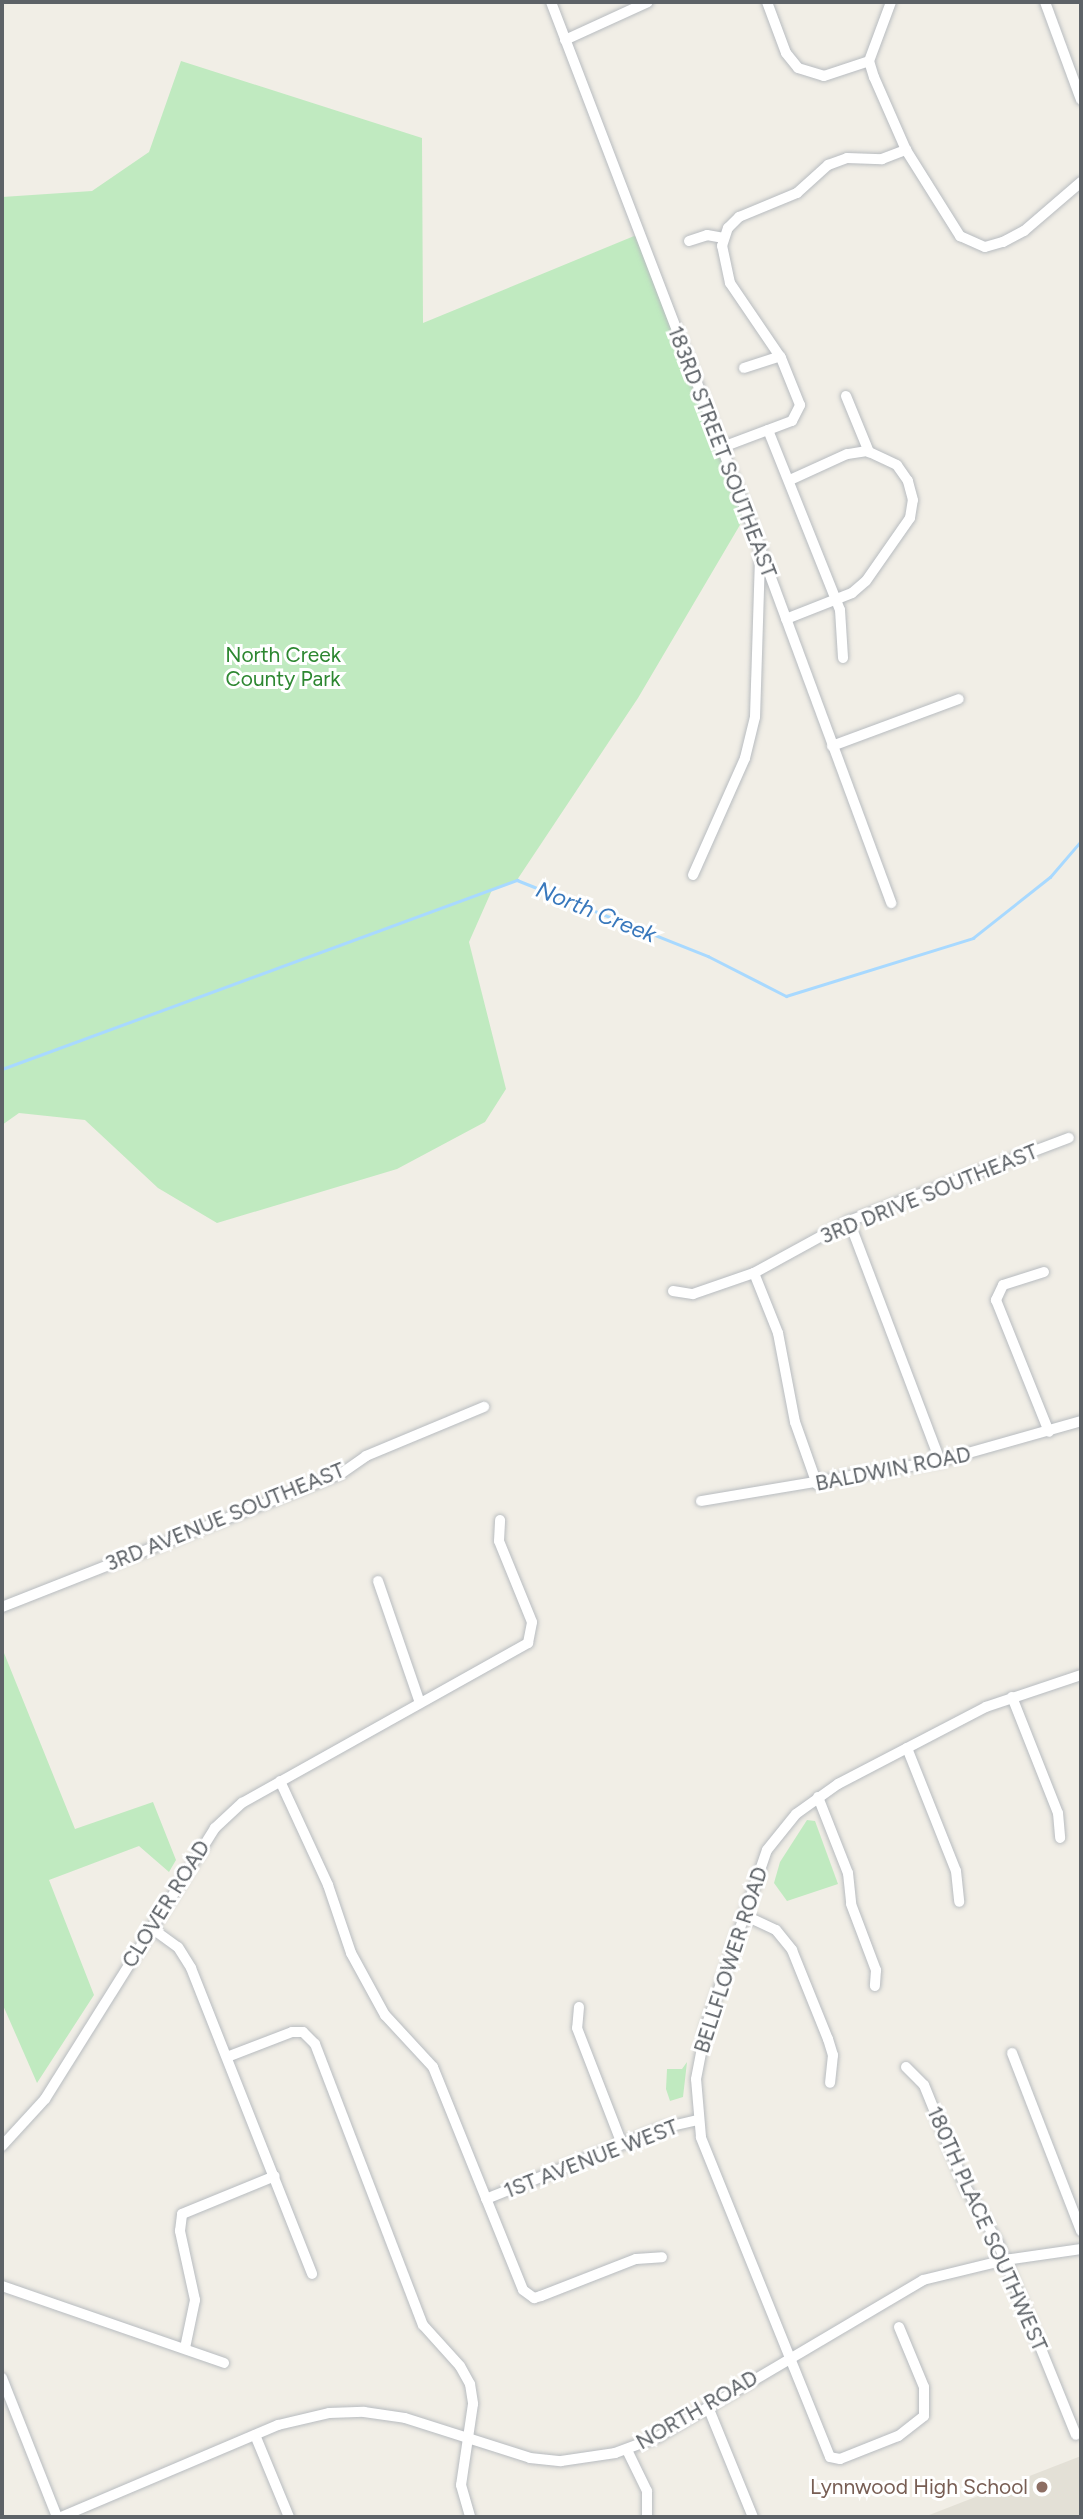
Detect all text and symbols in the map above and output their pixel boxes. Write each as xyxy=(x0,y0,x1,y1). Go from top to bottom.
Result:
street label: 183RD STREET SOUTHEAST xyxy=(662,323,782,581)
park label: North Creek County Park xyxy=(225,642,341,692)
water label: North Creek xyxy=(532,875,660,949)
street label: 3RD DRIVE SOUTHEAST xyxy=(817,1139,1041,1249)
street label: BALDWIN ROAD xyxy=(813,1442,973,1496)
street label: 3RD AVENUE SOUTHEAST xyxy=(102,1457,348,1577)
street label: CLOVER ROAD xyxy=(117,1836,215,1972)
street label: BELLFLOWER ROAD xyxy=(689,1864,773,2056)
street label: 180TH PLACE SOUTHWEST xyxy=(922,2103,1052,2355)
street label: 1ST AVENUE WEST xyxy=(500,2114,682,2204)
street label: NORTH ROAD xyxy=(632,2365,762,2455)
place label: Lynnwood High School xyxy=(810,2474,1028,2500)
marker: Lynnwood High School xyxy=(1034,2479,1050,2495)

